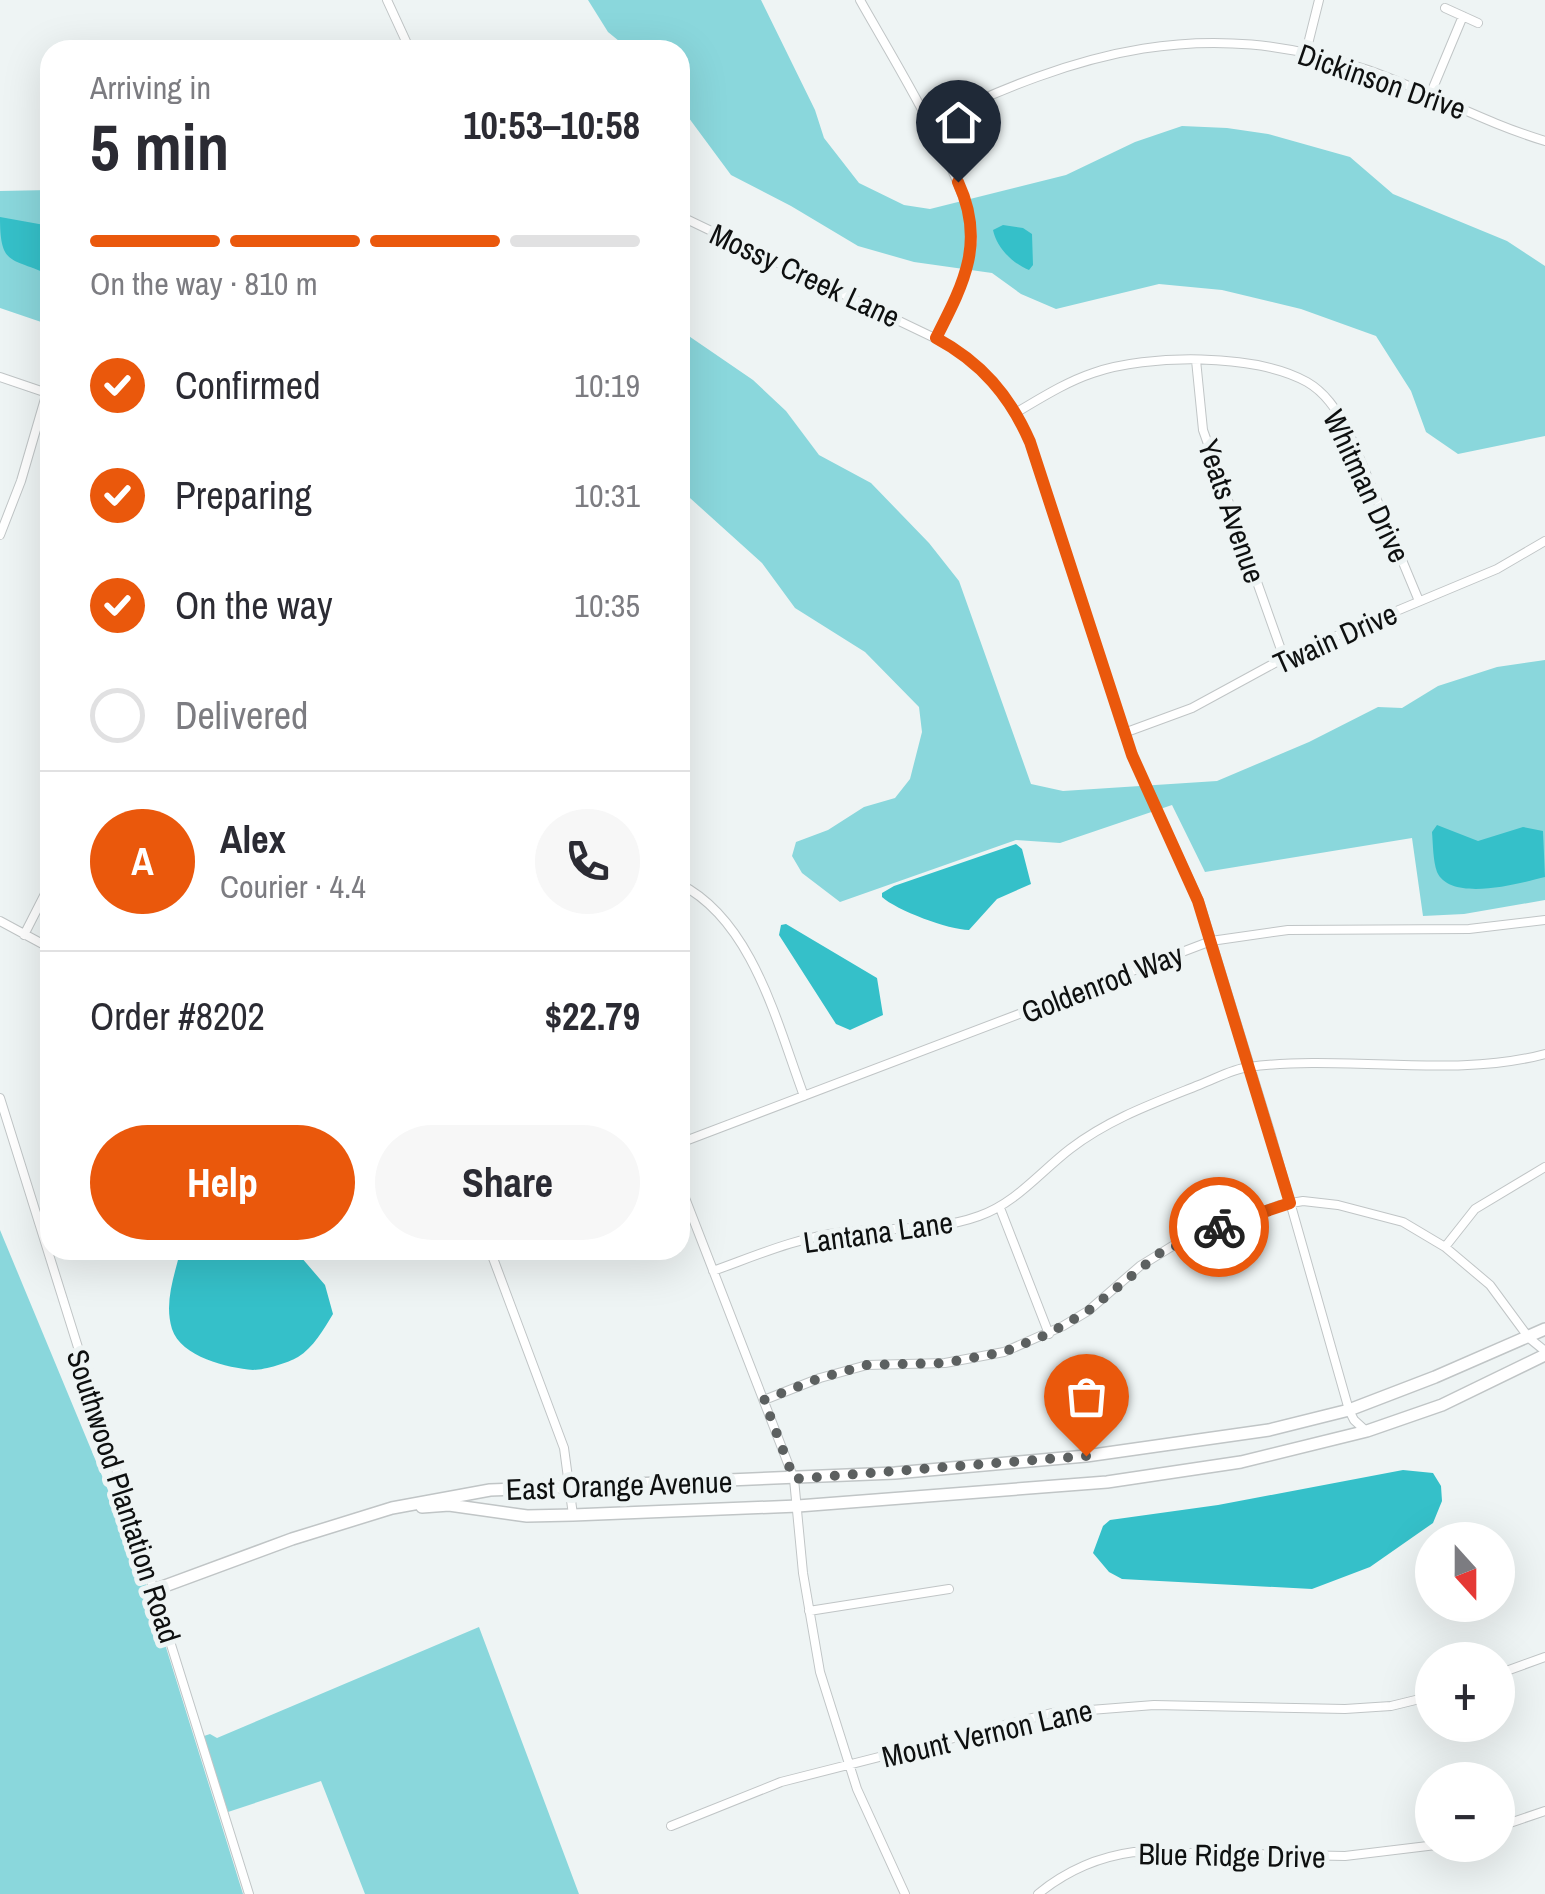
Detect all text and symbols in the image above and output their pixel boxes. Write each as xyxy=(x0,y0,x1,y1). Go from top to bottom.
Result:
street label: Dickinson Drive xyxy=(1293,34,1471,128)
text: Arriving in xyxy=(90,66,211,109)
pin xyxy=(916,80,1001,183)
icon: home xyxy=(931,95,986,150)
text: 10:53–10:58 xyxy=(463,100,640,151)
text: 5 min xyxy=(90,103,229,190)
street label: Mossy Creek Lane xyxy=(704,214,906,336)
text: On the way · 810 m xyxy=(90,262,318,305)
icon: check xyxy=(90,358,145,413)
text: Confirmed xyxy=(175,360,320,411)
text: 10:19 xyxy=(574,364,640,407)
street label: Whitman Drive xyxy=(1314,403,1420,569)
street label: Yeats Avenue xyxy=(1189,434,1275,588)
icon: check xyxy=(90,468,145,523)
text: Preparing xyxy=(175,470,312,521)
text: 10:31 xyxy=(574,474,640,517)
icon: check xyxy=(90,578,145,633)
text: On the way xyxy=(175,580,333,631)
text: 10:35 xyxy=(574,584,640,627)
street label: Twain Drive xyxy=(1267,593,1403,683)
text: Delivered xyxy=(175,690,308,741)
button: phone xyxy=(535,809,640,914)
text: Alex xyxy=(220,814,286,865)
text: A xyxy=(131,836,154,887)
text: Courier · 4.4 xyxy=(220,865,366,908)
street label: Goldenrod Way xyxy=(1015,934,1189,1032)
text: Order #8202 xyxy=(90,991,265,1042)
text: $22.79 xyxy=(545,991,640,1042)
button: Help xyxy=(90,1125,355,1240)
button: Share xyxy=(375,1125,640,1240)
courier xyxy=(1169,1177,1269,1277)
icon: bike xyxy=(1192,1200,1247,1255)
street label: Lantana Lane xyxy=(801,1202,955,1262)
street label: Southwood Plantation Road xyxy=(58,1344,190,1648)
pin xyxy=(1044,1354,1129,1457)
icon: bag xyxy=(1059,1369,1114,1424)
street label: East Orange Avenue xyxy=(505,1461,733,1509)
north arrow xyxy=(1415,1522,1515,1622)
map controls xyxy=(1415,1522,1515,1862)
button: + xyxy=(1415,1642,1515,1742)
street label: Mount Vernon Lane xyxy=(878,1689,1096,1777)
button: − xyxy=(1415,1762,1515,1862)
street label: Blue Ridge Drive xyxy=(1138,1833,1326,1877)

